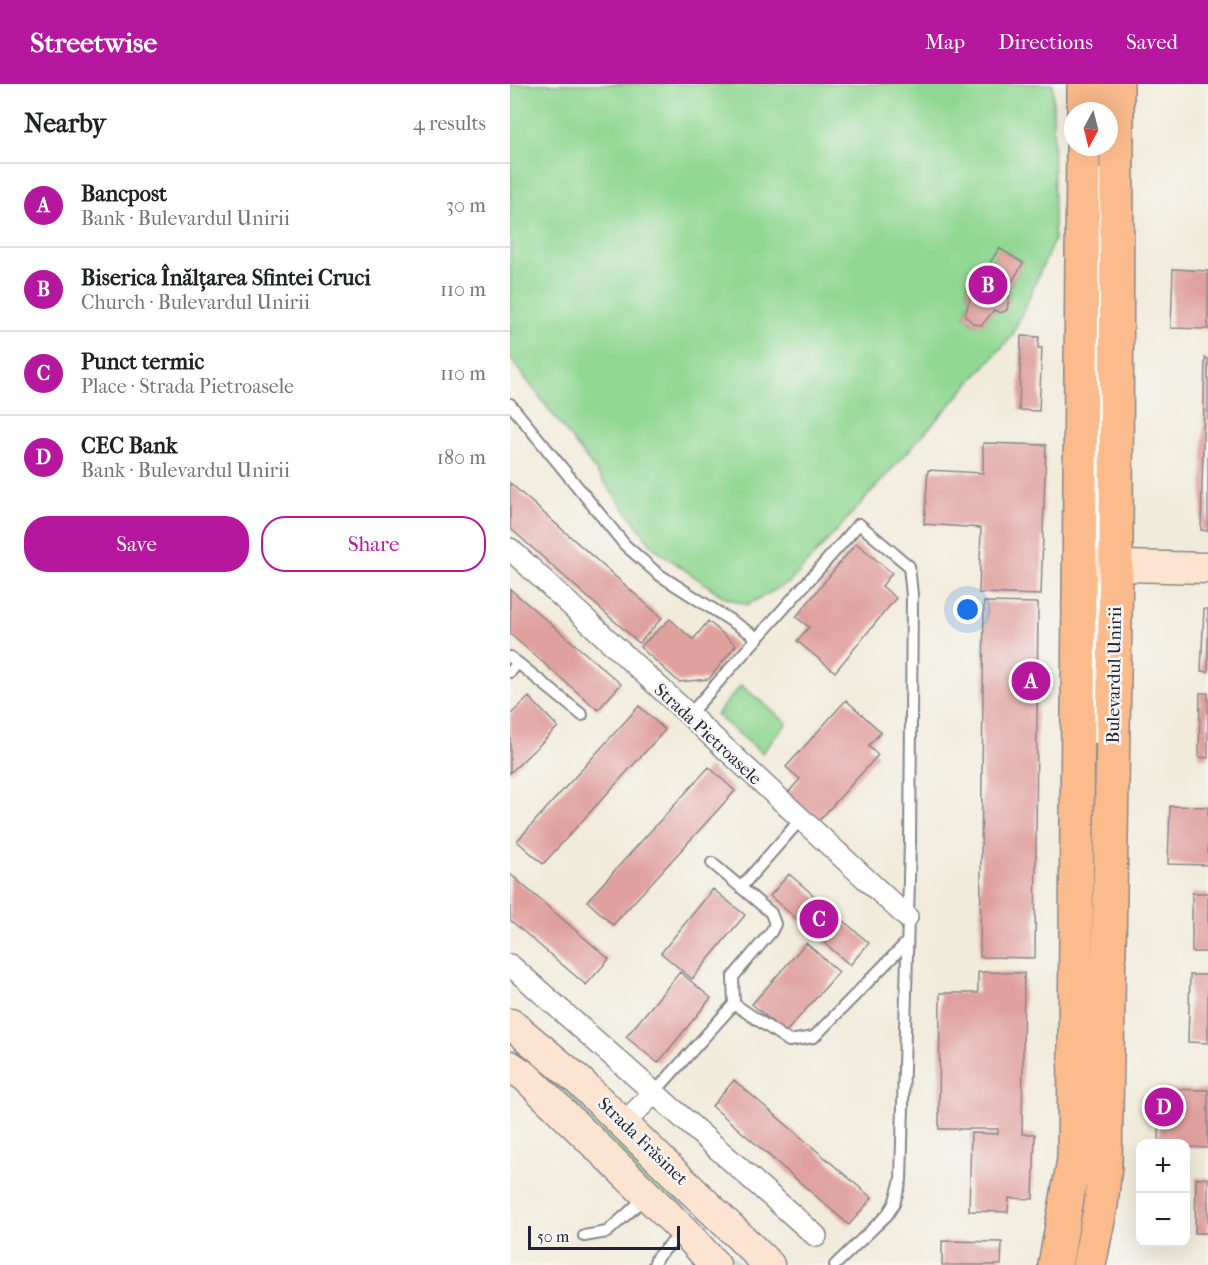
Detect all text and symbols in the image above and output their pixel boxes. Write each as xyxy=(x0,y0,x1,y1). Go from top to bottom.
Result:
text: Streetwise xyxy=(30,26,157,59)
text: Map xyxy=(925,30,965,54)
text: Directions xyxy=(998,30,1093,54)
text: Saved xyxy=(1126,30,1178,54)
north arrow xyxy=(1064,102,1118,156)
text: Nearby xyxy=(24,108,106,139)
text: 4 results xyxy=(413,112,486,135)
text: Bancpost xyxy=(81,181,167,207)
text: A xyxy=(37,194,50,217)
text: 30 m xyxy=(446,194,486,217)
text: Bank · Bulevardul Unirii xyxy=(81,207,290,230)
pin: B xyxy=(968,262,1008,308)
text: Biserica Înălțarea Sfintei Cruci xyxy=(81,265,371,291)
text: B xyxy=(37,278,50,301)
text: 110 m xyxy=(440,278,486,301)
text: Church · Bulevardul Unirii xyxy=(81,291,310,314)
text: Punct termic xyxy=(81,349,204,375)
text: C xyxy=(37,362,50,385)
text: 110 m xyxy=(440,362,486,385)
text: Place · Strada Pietroasele xyxy=(81,375,294,398)
text: CEC Bank xyxy=(81,433,177,459)
text: D xyxy=(36,446,51,469)
text: 180 m xyxy=(437,446,486,469)
text: Bank · Bulevardul Unirii xyxy=(81,459,290,482)
button: Save xyxy=(24,516,249,572)
button: Share xyxy=(261,516,486,572)
your location xyxy=(953,595,982,624)
street label: Bulevardul Unirii xyxy=(1103,606,1126,744)
pin: A xyxy=(1012,658,1050,704)
street label: Strada Pietroasele xyxy=(650,679,766,790)
pin: C xyxy=(800,896,838,942)
pin: D xyxy=(1144,1084,1184,1130)
street label: Strada Frăsinet xyxy=(593,1093,692,1190)
map controls xyxy=(1136,1139,1190,1247)
button: + xyxy=(1136,1139,1190,1193)
button: − xyxy=(1136,1193,1190,1247)
scale bar xyxy=(528,1223,680,1250)
text: 50 m xyxy=(537,1227,569,1246)

